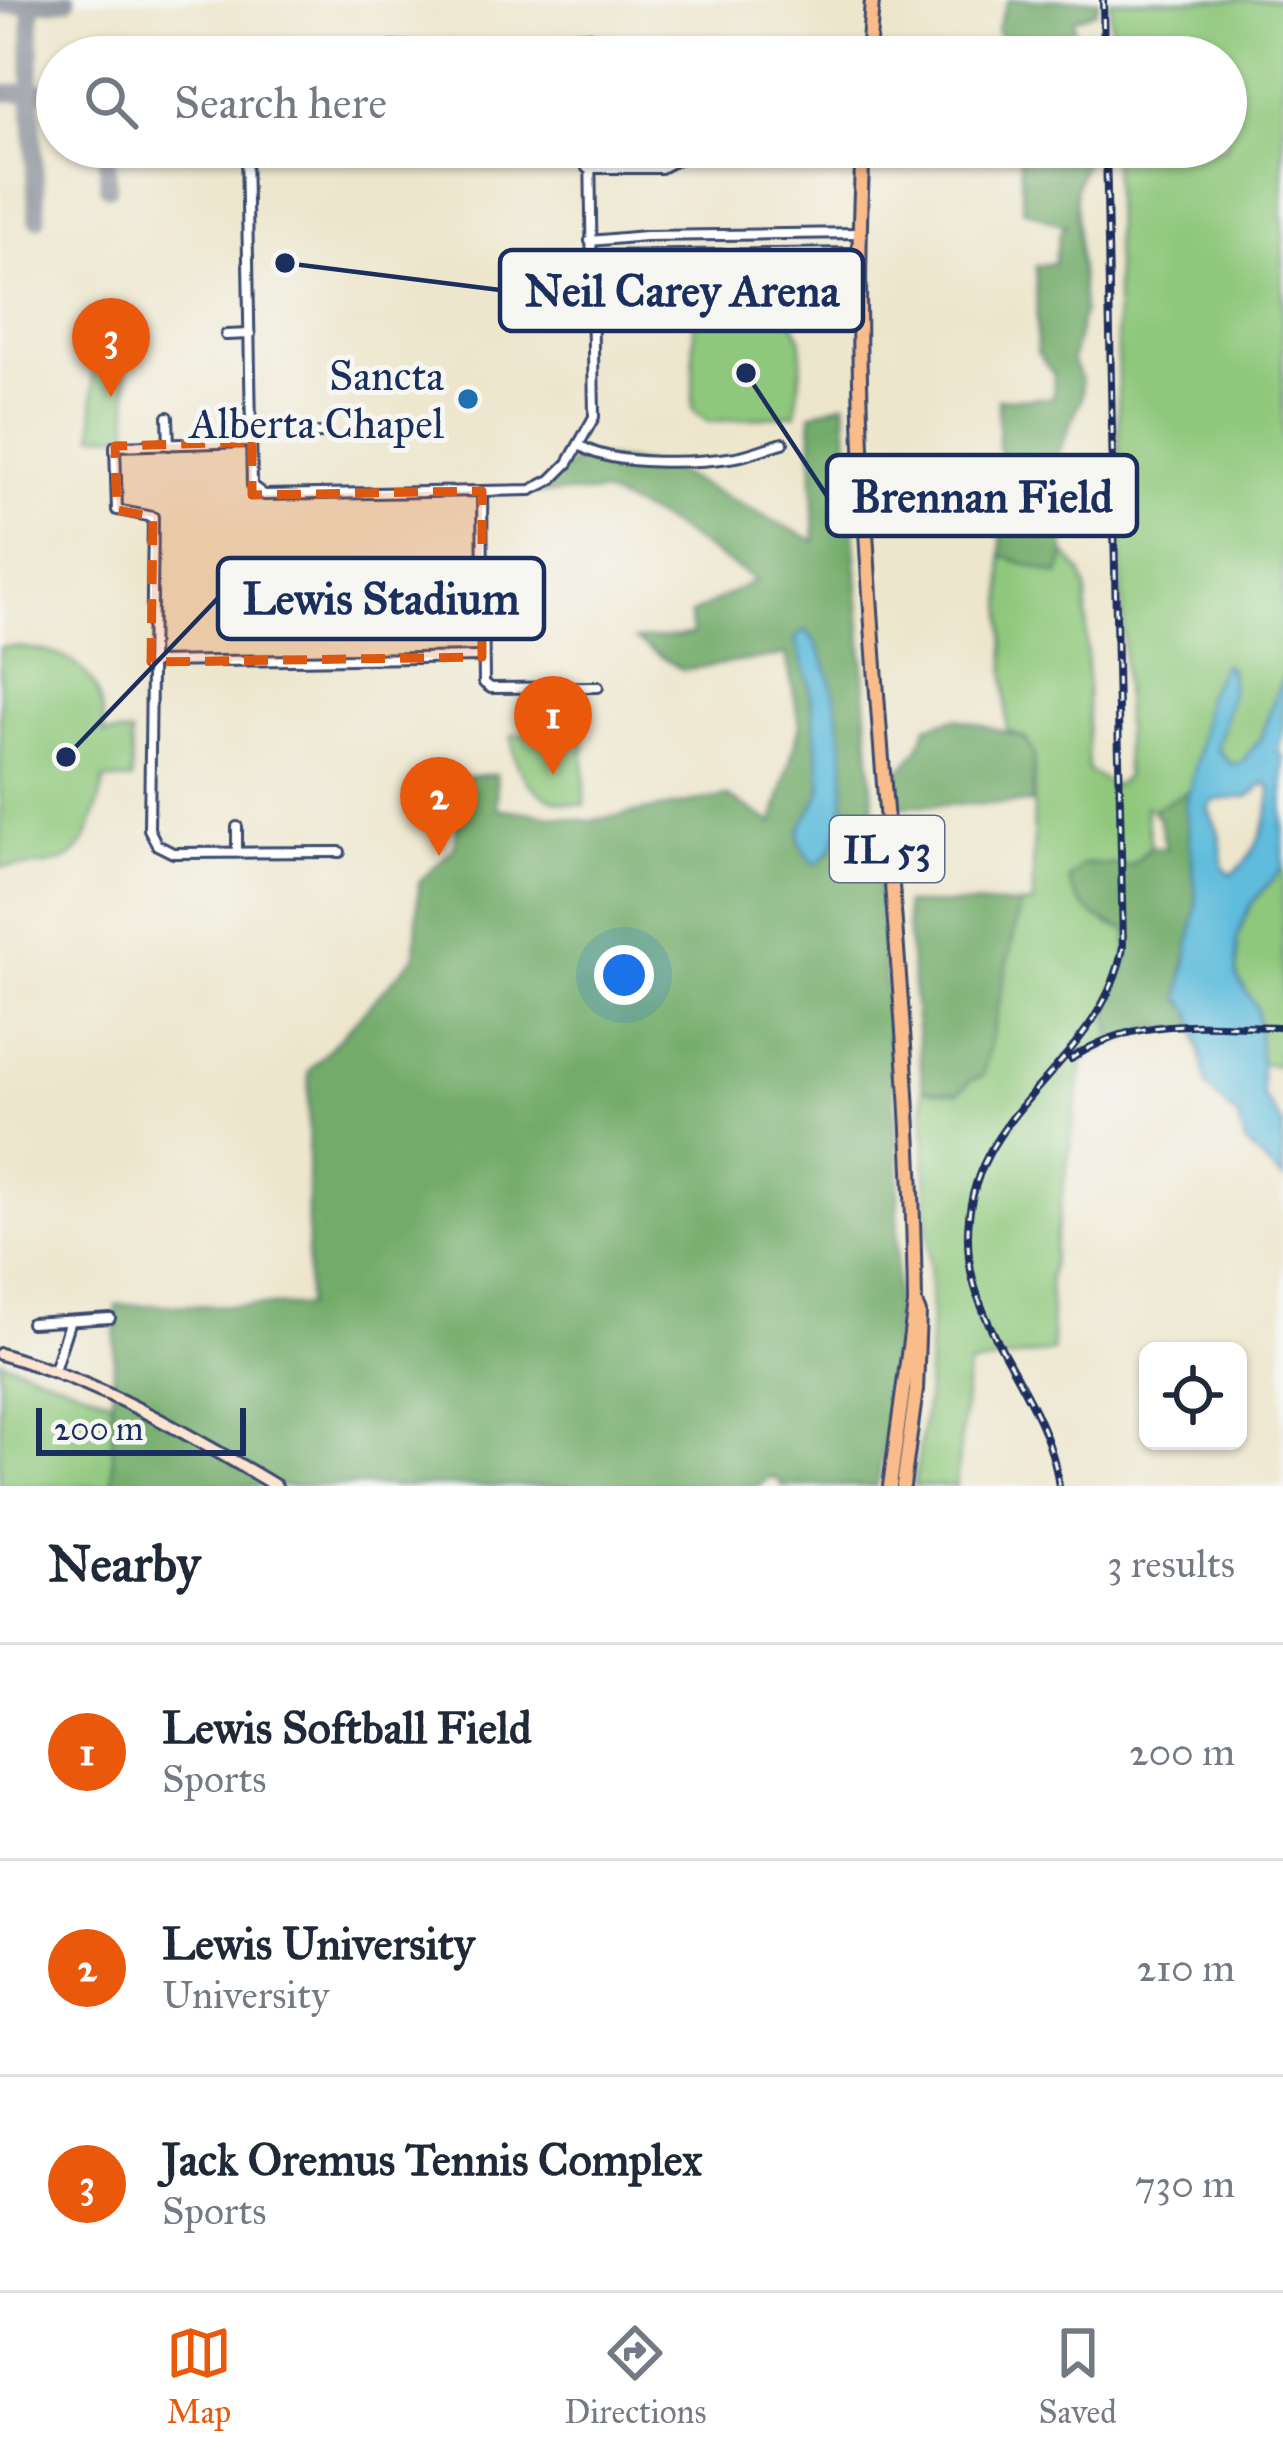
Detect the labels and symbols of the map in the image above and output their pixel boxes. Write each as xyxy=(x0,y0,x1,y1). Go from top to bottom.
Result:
callout: Neil Carey Arena xyxy=(500,250,863,331)
text: Neil Carey Arena xyxy=(525,263,840,318)
pin: 3 xyxy=(72,298,150,397)
place label: Sancta Alberta Chapel xyxy=(187,350,445,450)
marker: Sancta Alberta Chapel xyxy=(455,386,481,412)
callout: Brennan Field xyxy=(827,455,1137,536)
text: Brennan Field xyxy=(851,469,1113,524)
callout: Lewis Stadium xyxy=(218,558,544,639)
text: Lewis Stadium xyxy=(242,571,520,626)
pin: 1 xyxy=(514,676,592,775)
pin: 2 xyxy=(400,757,478,856)
road number: IL 53 xyxy=(830,816,944,882)
your location xyxy=(594,945,654,1005)
scale bar xyxy=(36,1402,246,1455)

